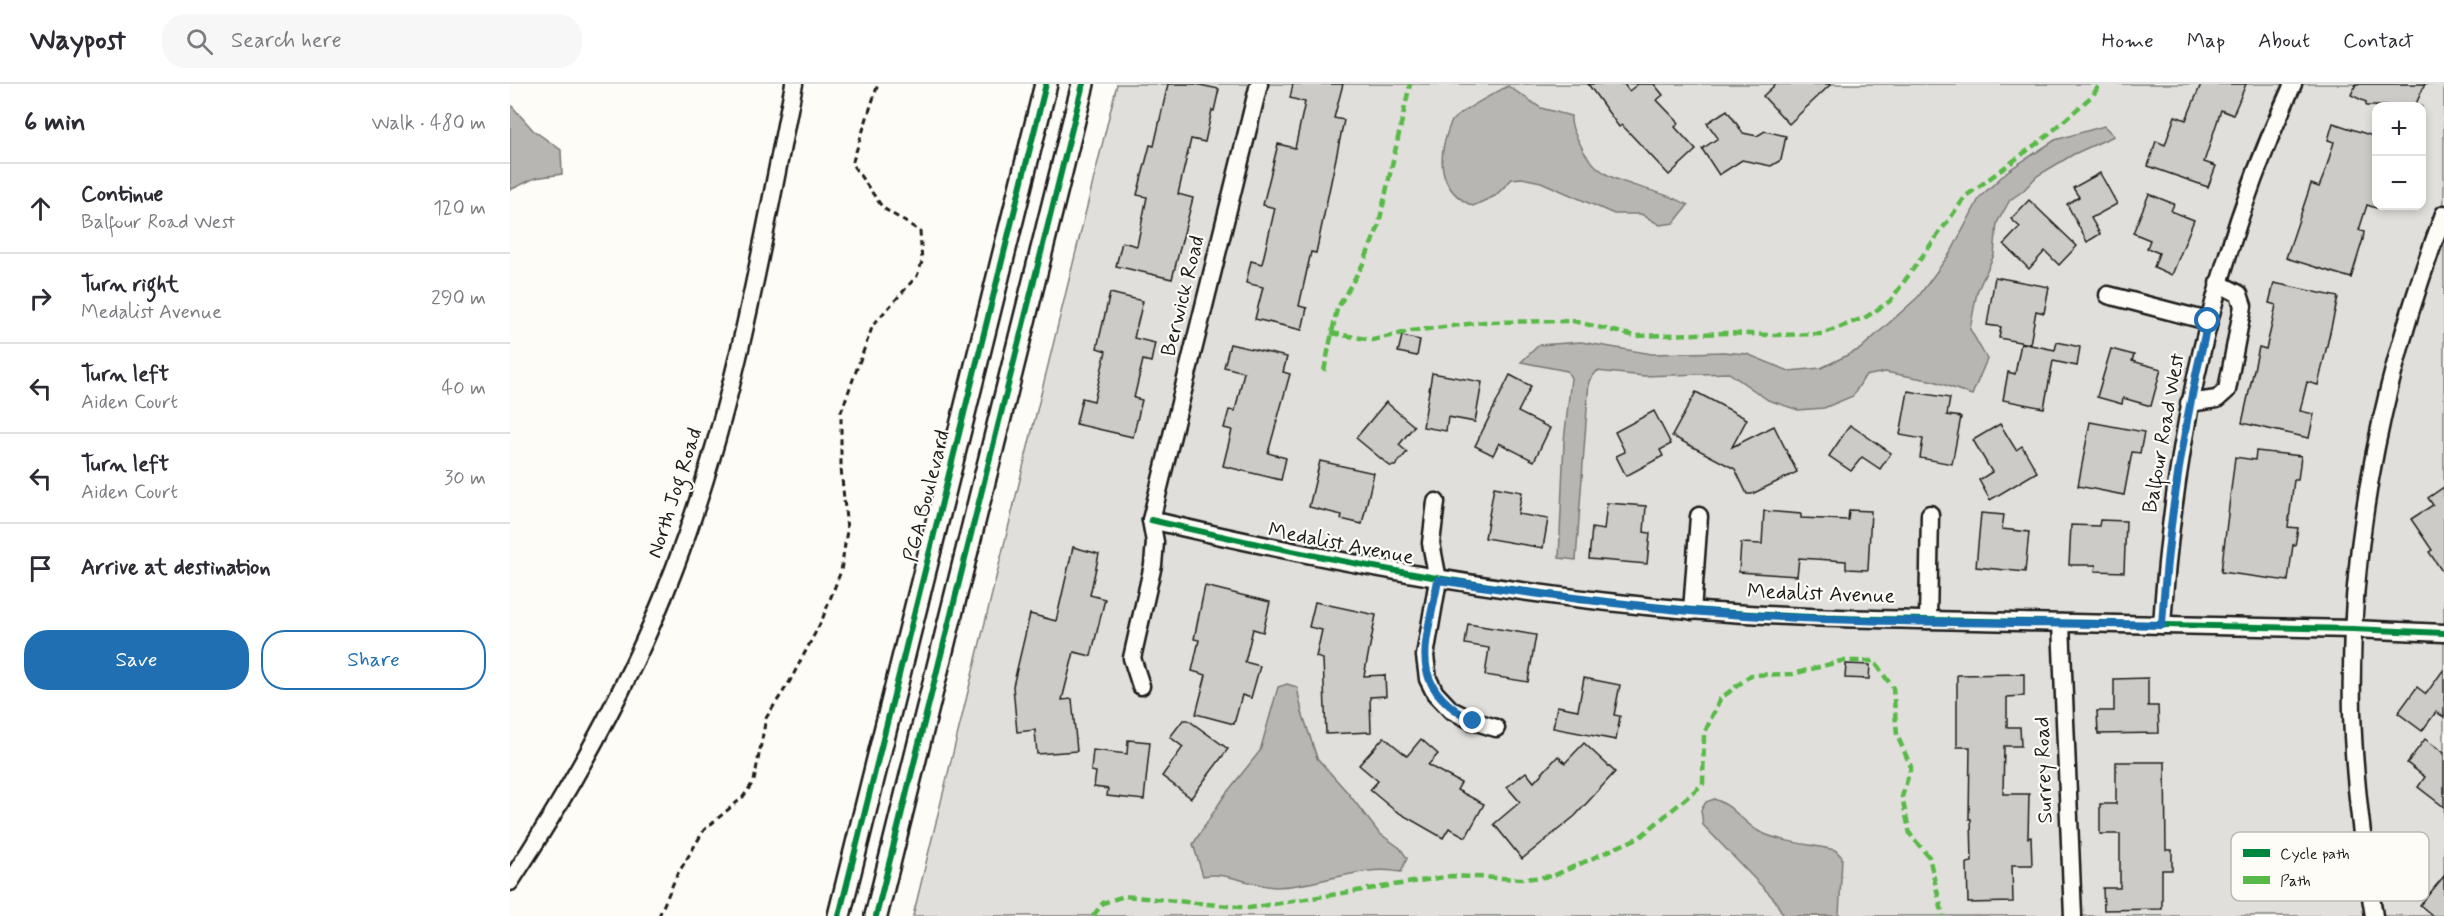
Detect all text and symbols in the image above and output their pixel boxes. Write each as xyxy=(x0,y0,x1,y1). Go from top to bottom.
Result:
search box xyxy=(162,14,582,68)
text: Waypost xyxy=(30,23,126,60)
icon: search xyxy=(183,25,216,58)
text: Search here xyxy=(231,27,342,55)
text: Home xyxy=(2102,27,2154,55)
text: Map xyxy=(2187,27,2225,55)
text: About xyxy=(2258,27,2310,55)
text: Contact xyxy=(2343,27,2414,55)
map controls xyxy=(2372,102,2426,210)
button: + xyxy=(2372,102,2426,156)
text: 6 min xyxy=(24,106,86,140)
text: Walk · 480 m xyxy=(371,110,486,137)
button: − xyxy=(2372,156,2426,210)
text: Continue xyxy=(81,181,163,209)
icon: ahead xyxy=(24,192,57,225)
text: 120 m xyxy=(433,195,486,222)
text: Balfour Road West xyxy=(81,209,235,236)
street label: Berwick Road xyxy=(1155,233,1211,359)
text: Turn right xyxy=(81,271,179,299)
icon: right xyxy=(24,282,57,315)
text: 290 m xyxy=(431,285,486,312)
text: Medalist Avenue xyxy=(81,299,222,326)
route start xyxy=(2194,307,2220,333)
street label: Balfour Road West xyxy=(2136,350,2194,515)
text: Turn left xyxy=(81,361,169,389)
icon: left xyxy=(24,372,57,405)
text: 40 m xyxy=(442,375,486,402)
text: Aiden Court xyxy=(81,389,178,416)
street label: North Jog Road xyxy=(641,424,711,562)
street label: PGA Boulevard xyxy=(897,427,957,565)
text: Turn left xyxy=(81,451,169,479)
icon: left xyxy=(24,462,57,495)
text: 30 m xyxy=(444,465,486,492)
text: Aiden Court xyxy=(81,479,178,506)
street label: Medalist Avenue xyxy=(1266,516,1416,572)
icon: arrive xyxy=(24,552,57,585)
text: Arrive at destination xyxy=(81,554,271,582)
street label: Medalist Avenue xyxy=(1747,577,1895,611)
button: Save xyxy=(24,630,249,690)
button: Share xyxy=(261,630,486,690)
route end xyxy=(1459,707,1485,733)
street label: Surrey Road xyxy=(2028,716,2060,824)
legend xyxy=(2231,832,2429,901)
text: Cycle path xyxy=(2280,844,2350,865)
text: Path xyxy=(2280,871,2311,892)

